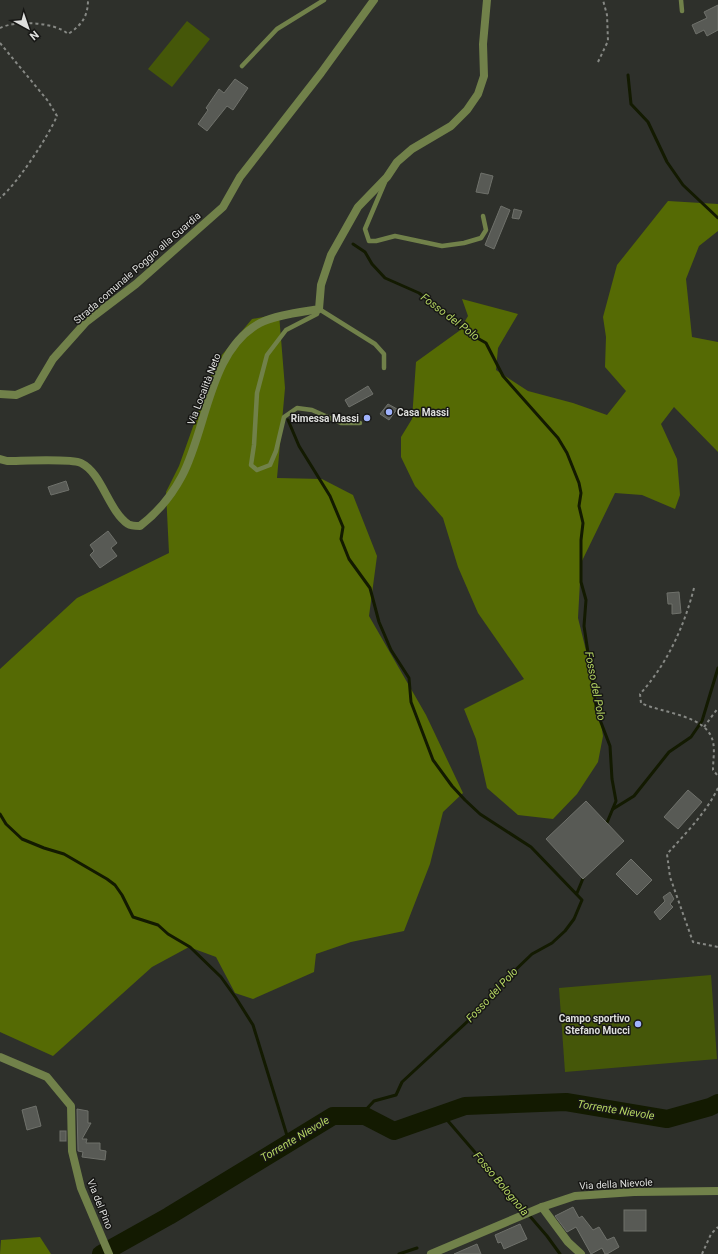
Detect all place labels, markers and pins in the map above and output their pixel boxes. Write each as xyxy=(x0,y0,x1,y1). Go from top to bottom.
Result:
marker: Casa Massi xyxy=(384,407,394,417)
place label: Casa Massi xyxy=(397,407,449,418)
place label: Rimessa Massi xyxy=(291,413,359,424)
marker: Rimessa Massi xyxy=(362,413,372,423)
place label: Campo sportivo Stefano Mucci xyxy=(559,1013,630,1036)
marker: Campo sportivo Stefano Mucci xyxy=(633,1019,643,1029)

